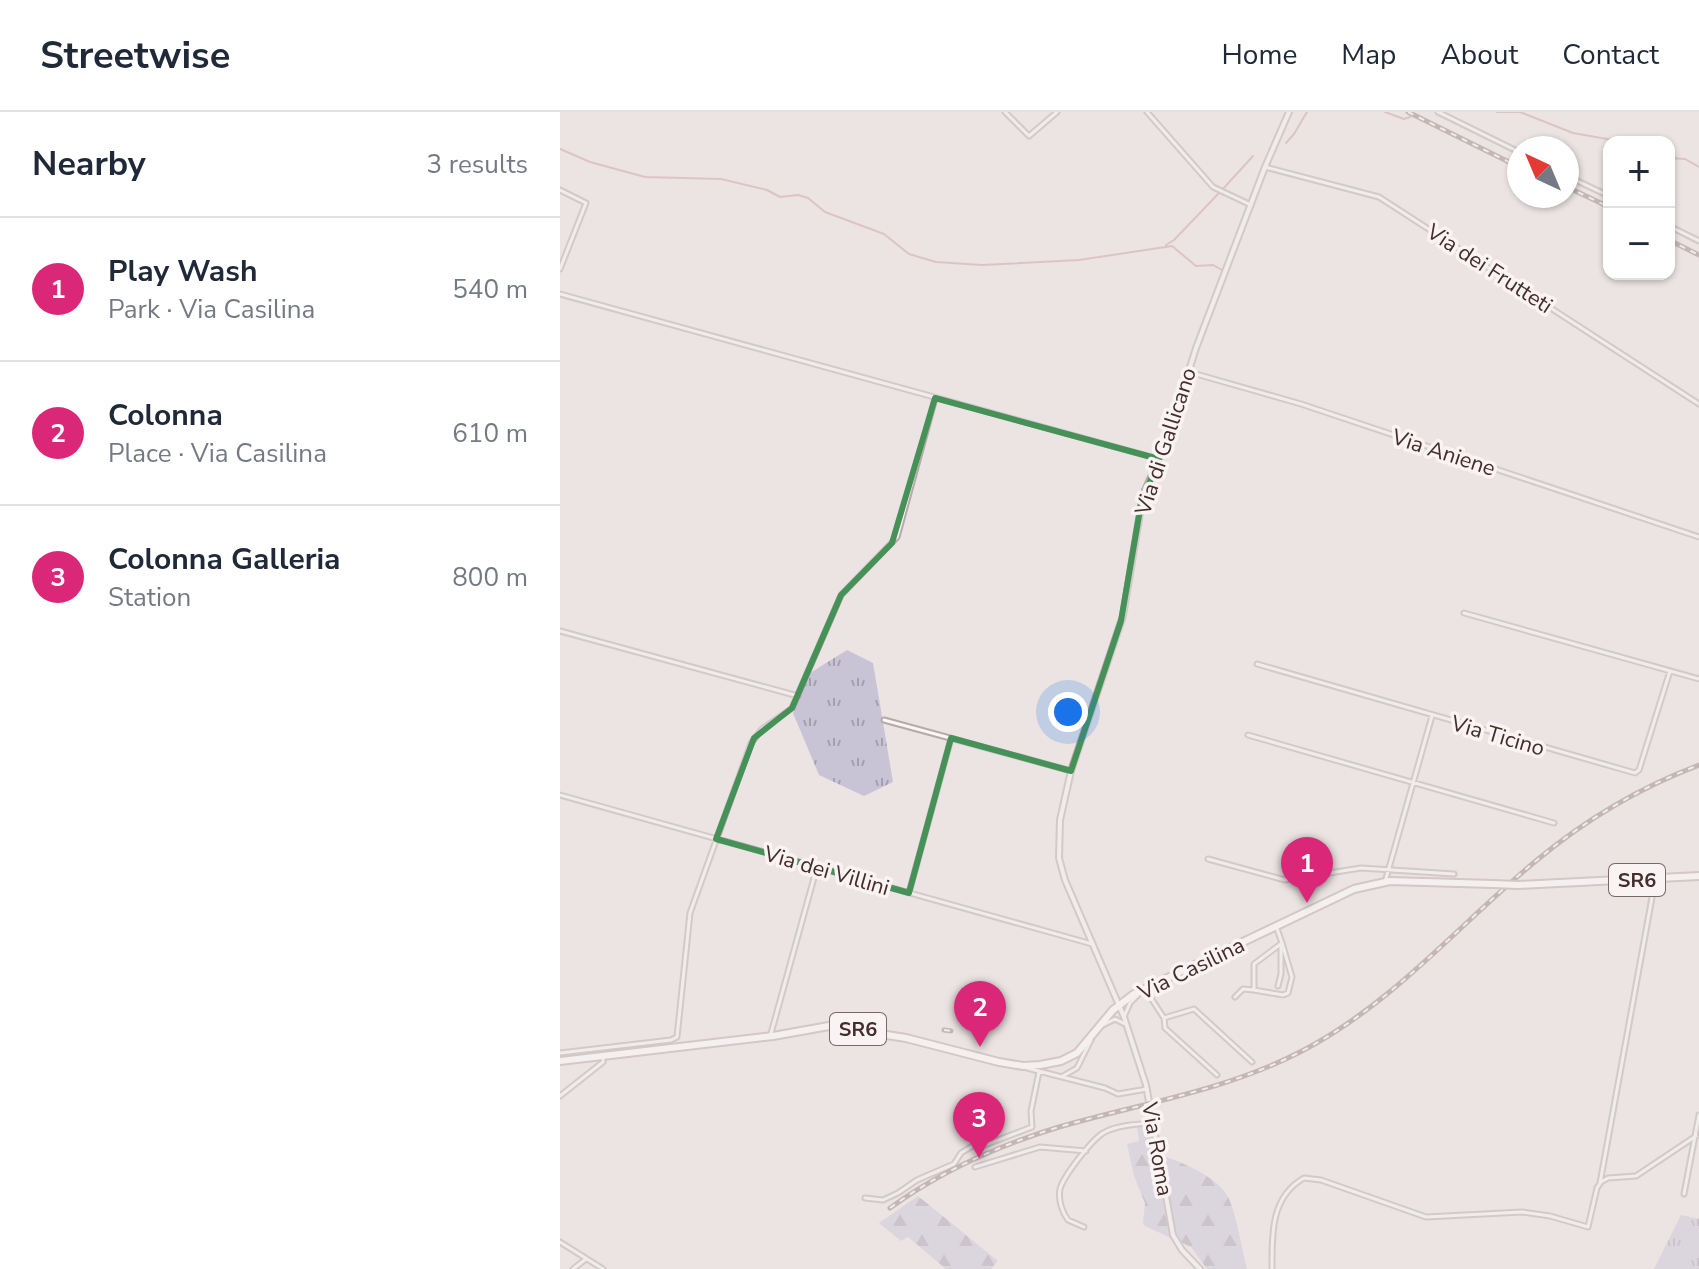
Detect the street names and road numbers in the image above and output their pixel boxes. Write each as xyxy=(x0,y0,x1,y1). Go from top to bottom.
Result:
street label: Via dei Frutteti xyxy=(1420,216,1558,321)
street label: Via di Gallicano xyxy=(1128,364,1204,520)
street label: Via Aniene xyxy=(1387,422,1499,484)
street label: Via Ticino xyxy=(1447,708,1548,764)
street label: Via dei Villini xyxy=(760,839,893,903)
road number: SR6 xyxy=(1609,864,1665,896)
street label: Via Casilina xyxy=(1132,930,1250,1008)
road number: SR6 xyxy=(830,1013,886,1045)
street label: Via Roma xyxy=(1134,1099,1180,1198)

